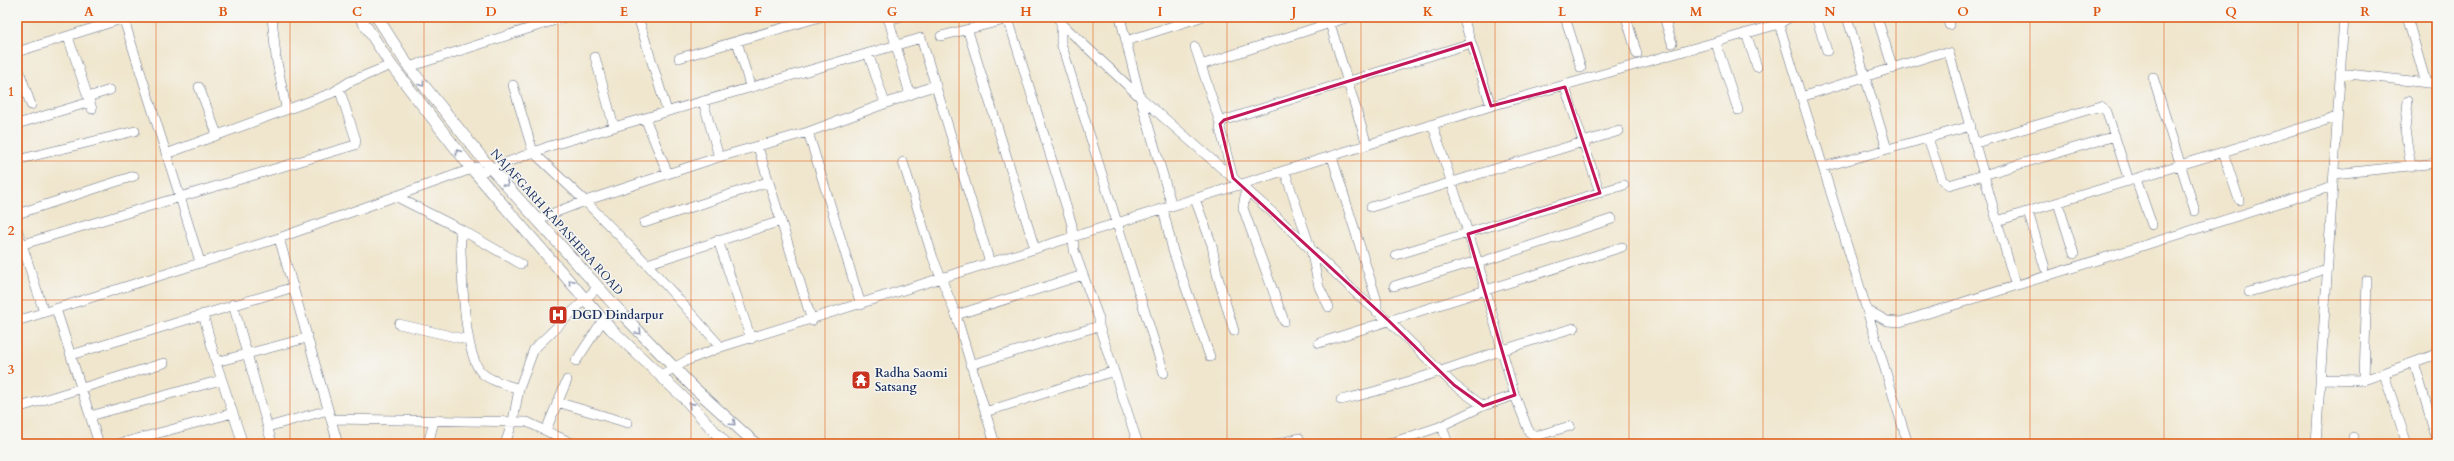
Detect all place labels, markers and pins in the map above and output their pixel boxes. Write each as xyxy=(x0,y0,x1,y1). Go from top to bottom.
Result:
hospital icon: DGD Dindarpur xyxy=(547,304,569,326)
place label: DGD Dindarpur xyxy=(572,307,664,323)
place label: Radha Saomi Satsang xyxy=(875,365,948,395)
temple icon: Radha Saomi Satsang xyxy=(850,369,872,391)

